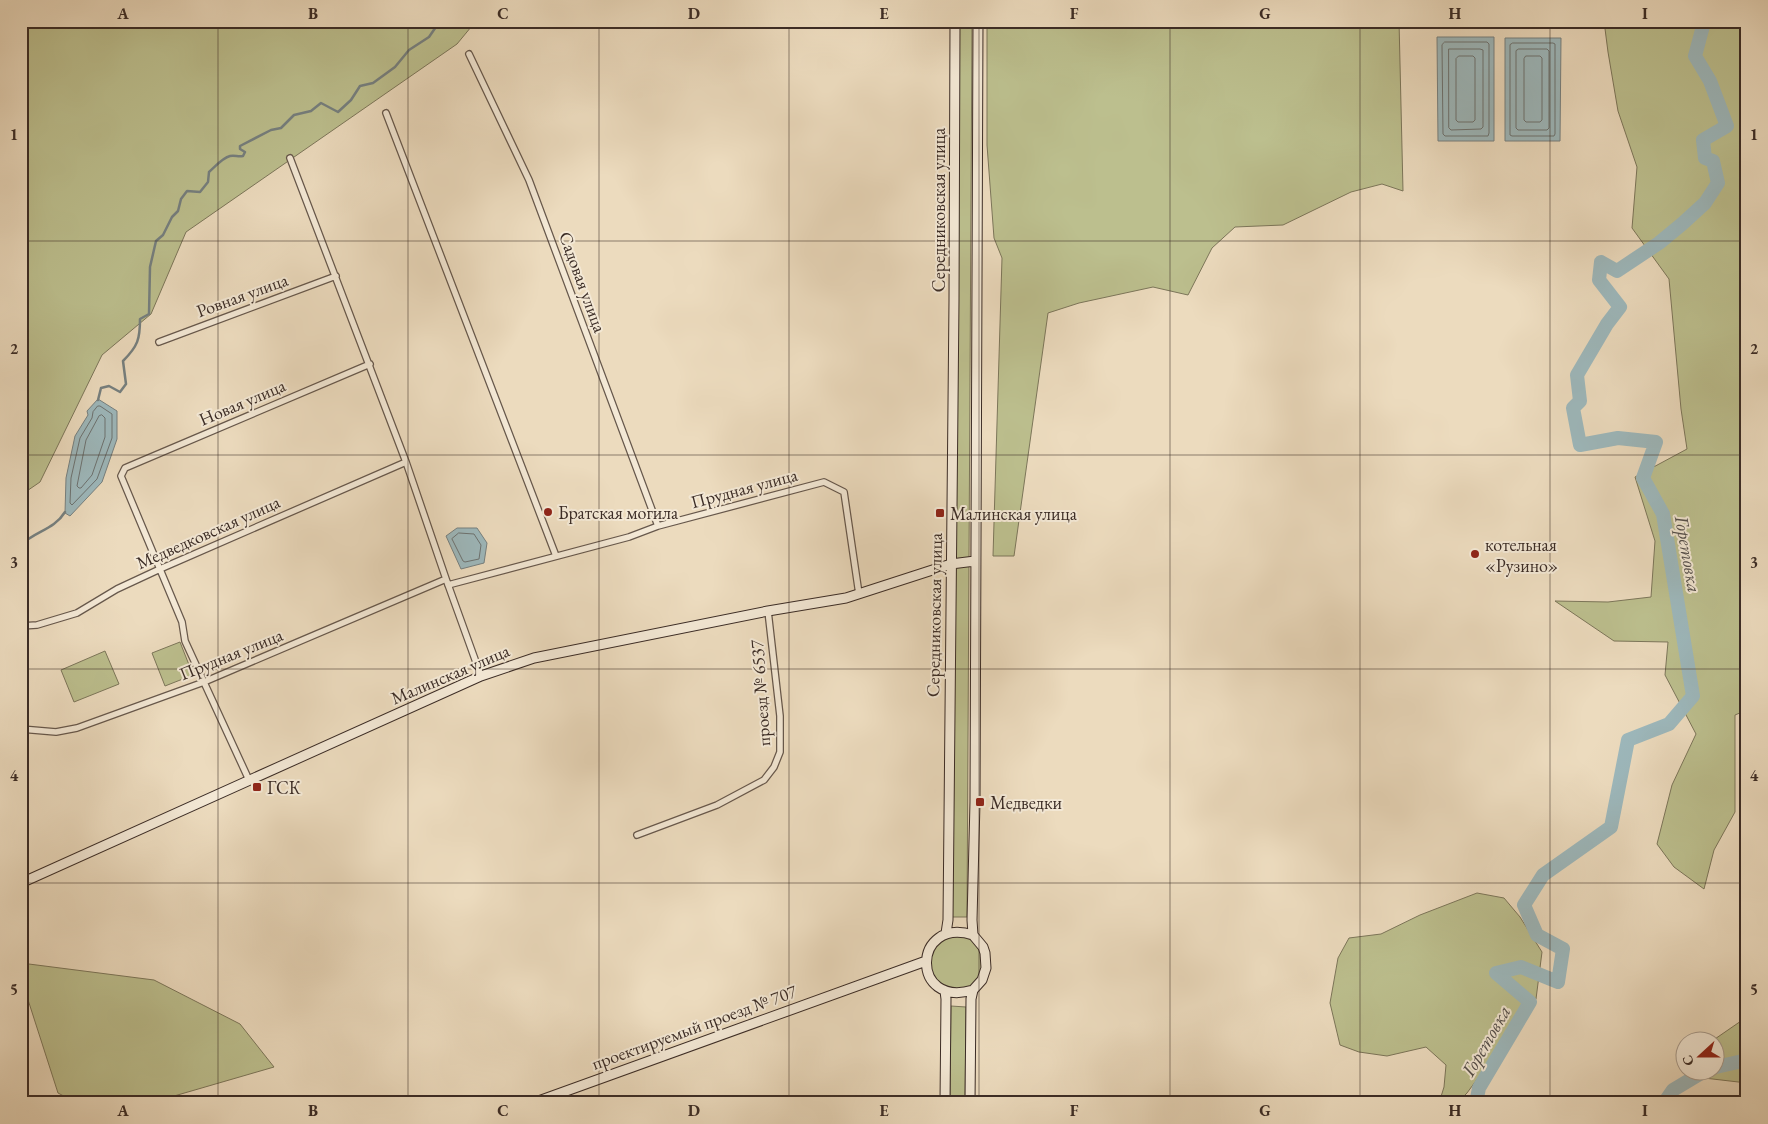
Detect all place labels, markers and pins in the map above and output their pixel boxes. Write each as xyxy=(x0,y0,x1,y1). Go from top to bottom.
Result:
place label: Братская могила xyxy=(558,501,679,524)
place label: Малинская улица xyxy=(950,502,1078,525)
marker: Братская могила xyxy=(542,506,554,518)
marker: Малинская улица xyxy=(934,507,946,519)
place label: котельная «Рузино» xyxy=(1485,533,1558,577)
marker: котельная «Рузино» xyxy=(1469,548,1481,560)
place label: ГСК xyxy=(267,776,301,799)
marker: ГСК xyxy=(251,781,263,793)
place label: Медведки xyxy=(990,791,1063,814)
marker: Медведки xyxy=(974,796,986,808)

